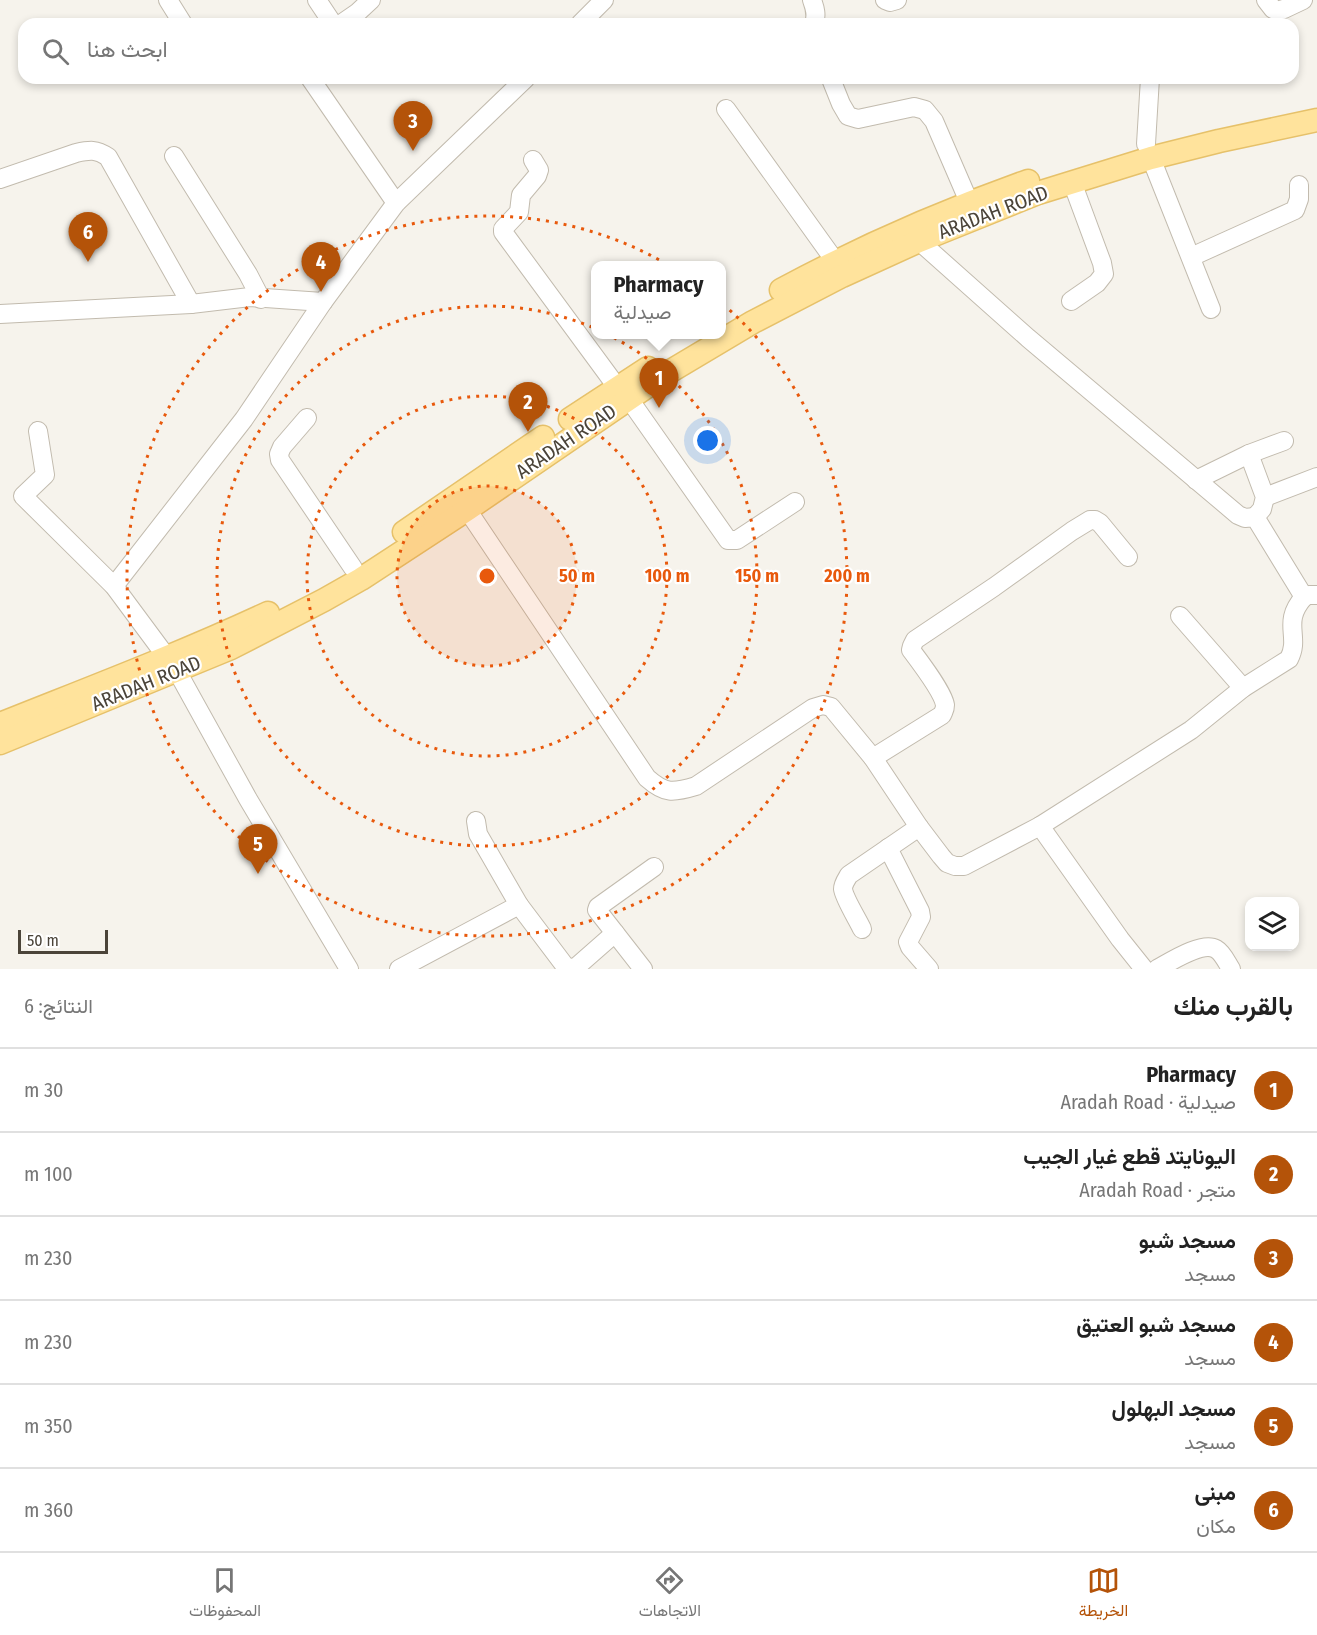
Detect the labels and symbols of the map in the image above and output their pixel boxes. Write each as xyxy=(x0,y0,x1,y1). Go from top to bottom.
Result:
pin: 3 xyxy=(394,102,432,151)
street label: ARADAH ROAD xyxy=(935,180,1051,244)
pin: 6 xyxy=(68,212,107,262)
pin: 4 xyxy=(302,242,340,292)
pin: 1 xyxy=(640,358,678,408)
pin: 2 xyxy=(508,382,548,432)
street label: ARADAH ROAD xyxy=(511,399,621,483)
your location xyxy=(693,426,722,455)
text: 50 m xyxy=(559,565,595,587)
text: 100 m xyxy=(645,565,689,587)
text: 150 m xyxy=(735,565,779,587)
text: 200 m xyxy=(823,565,870,587)
centre of rings xyxy=(477,566,497,586)
street label: ARADAH ROAD xyxy=(88,650,204,716)
pin: 5 xyxy=(238,824,278,874)
scale bar xyxy=(18,927,108,954)

